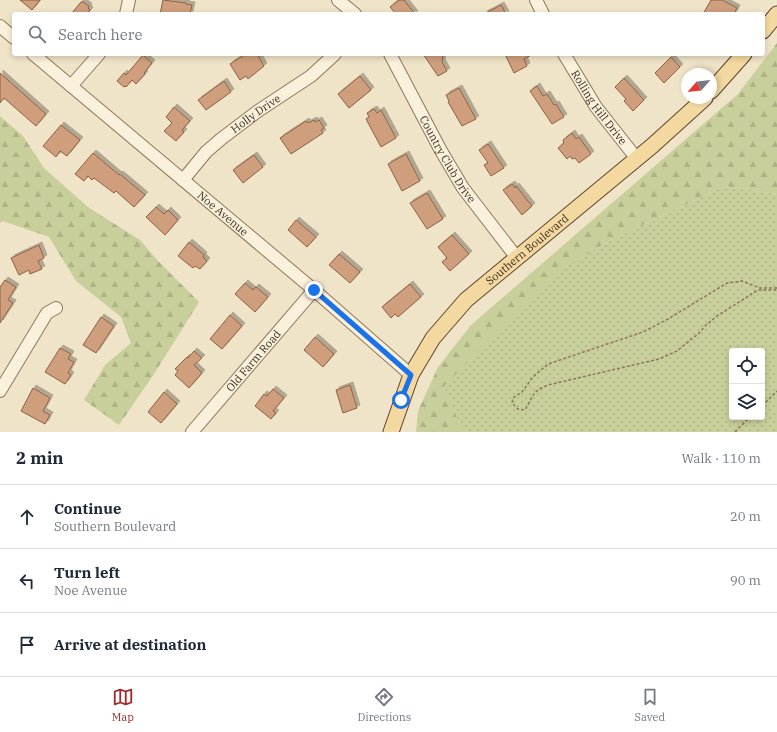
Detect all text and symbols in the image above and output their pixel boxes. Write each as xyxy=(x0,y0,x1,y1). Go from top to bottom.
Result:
search box xyxy=(12,12,765,56)
icon: search xyxy=(26,23,48,45)
text: Search here xyxy=(58,25,143,44)
street label: Rolling Hill Drive xyxy=(568,67,630,148)
north arrow xyxy=(681,68,717,104)
street label: Holly Drive xyxy=(228,91,283,136)
street label: Country Club Drive xyxy=(417,113,479,206)
street label: Noe Avenue xyxy=(195,188,251,239)
street label: Southern Boulevard xyxy=(483,211,572,288)
route end xyxy=(305,281,323,299)
street label: Old Farm Road xyxy=(223,327,284,395)
map controls xyxy=(729,348,765,420)
button: locate xyxy=(729,348,765,384)
button: layers xyxy=(729,384,765,420)
route start xyxy=(392,391,410,409)
text: 2 min xyxy=(16,447,64,469)
text: Walk · 110 m xyxy=(682,450,761,467)
text: Continue xyxy=(54,499,121,518)
icon: ahead xyxy=(16,506,38,528)
text: 20 m xyxy=(730,508,761,525)
text: Southern Boulevard xyxy=(54,518,176,535)
text: Turn left xyxy=(54,563,120,582)
icon: left xyxy=(16,570,38,592)
text: 90 m xyxy=(730,572,761,589)
text: Noe Avenue xyxy=(54,582,127,599)
icon: arrive xyxy=(16,634,38,656)
text: Arrive at destination xyxy=(54,635,206,654)
tab: Map xyxy=(112,686,134,724)
tab: Directions xyxy=(357,686,411,724)
tab: Saved xyxy=(634,686,665,724)

